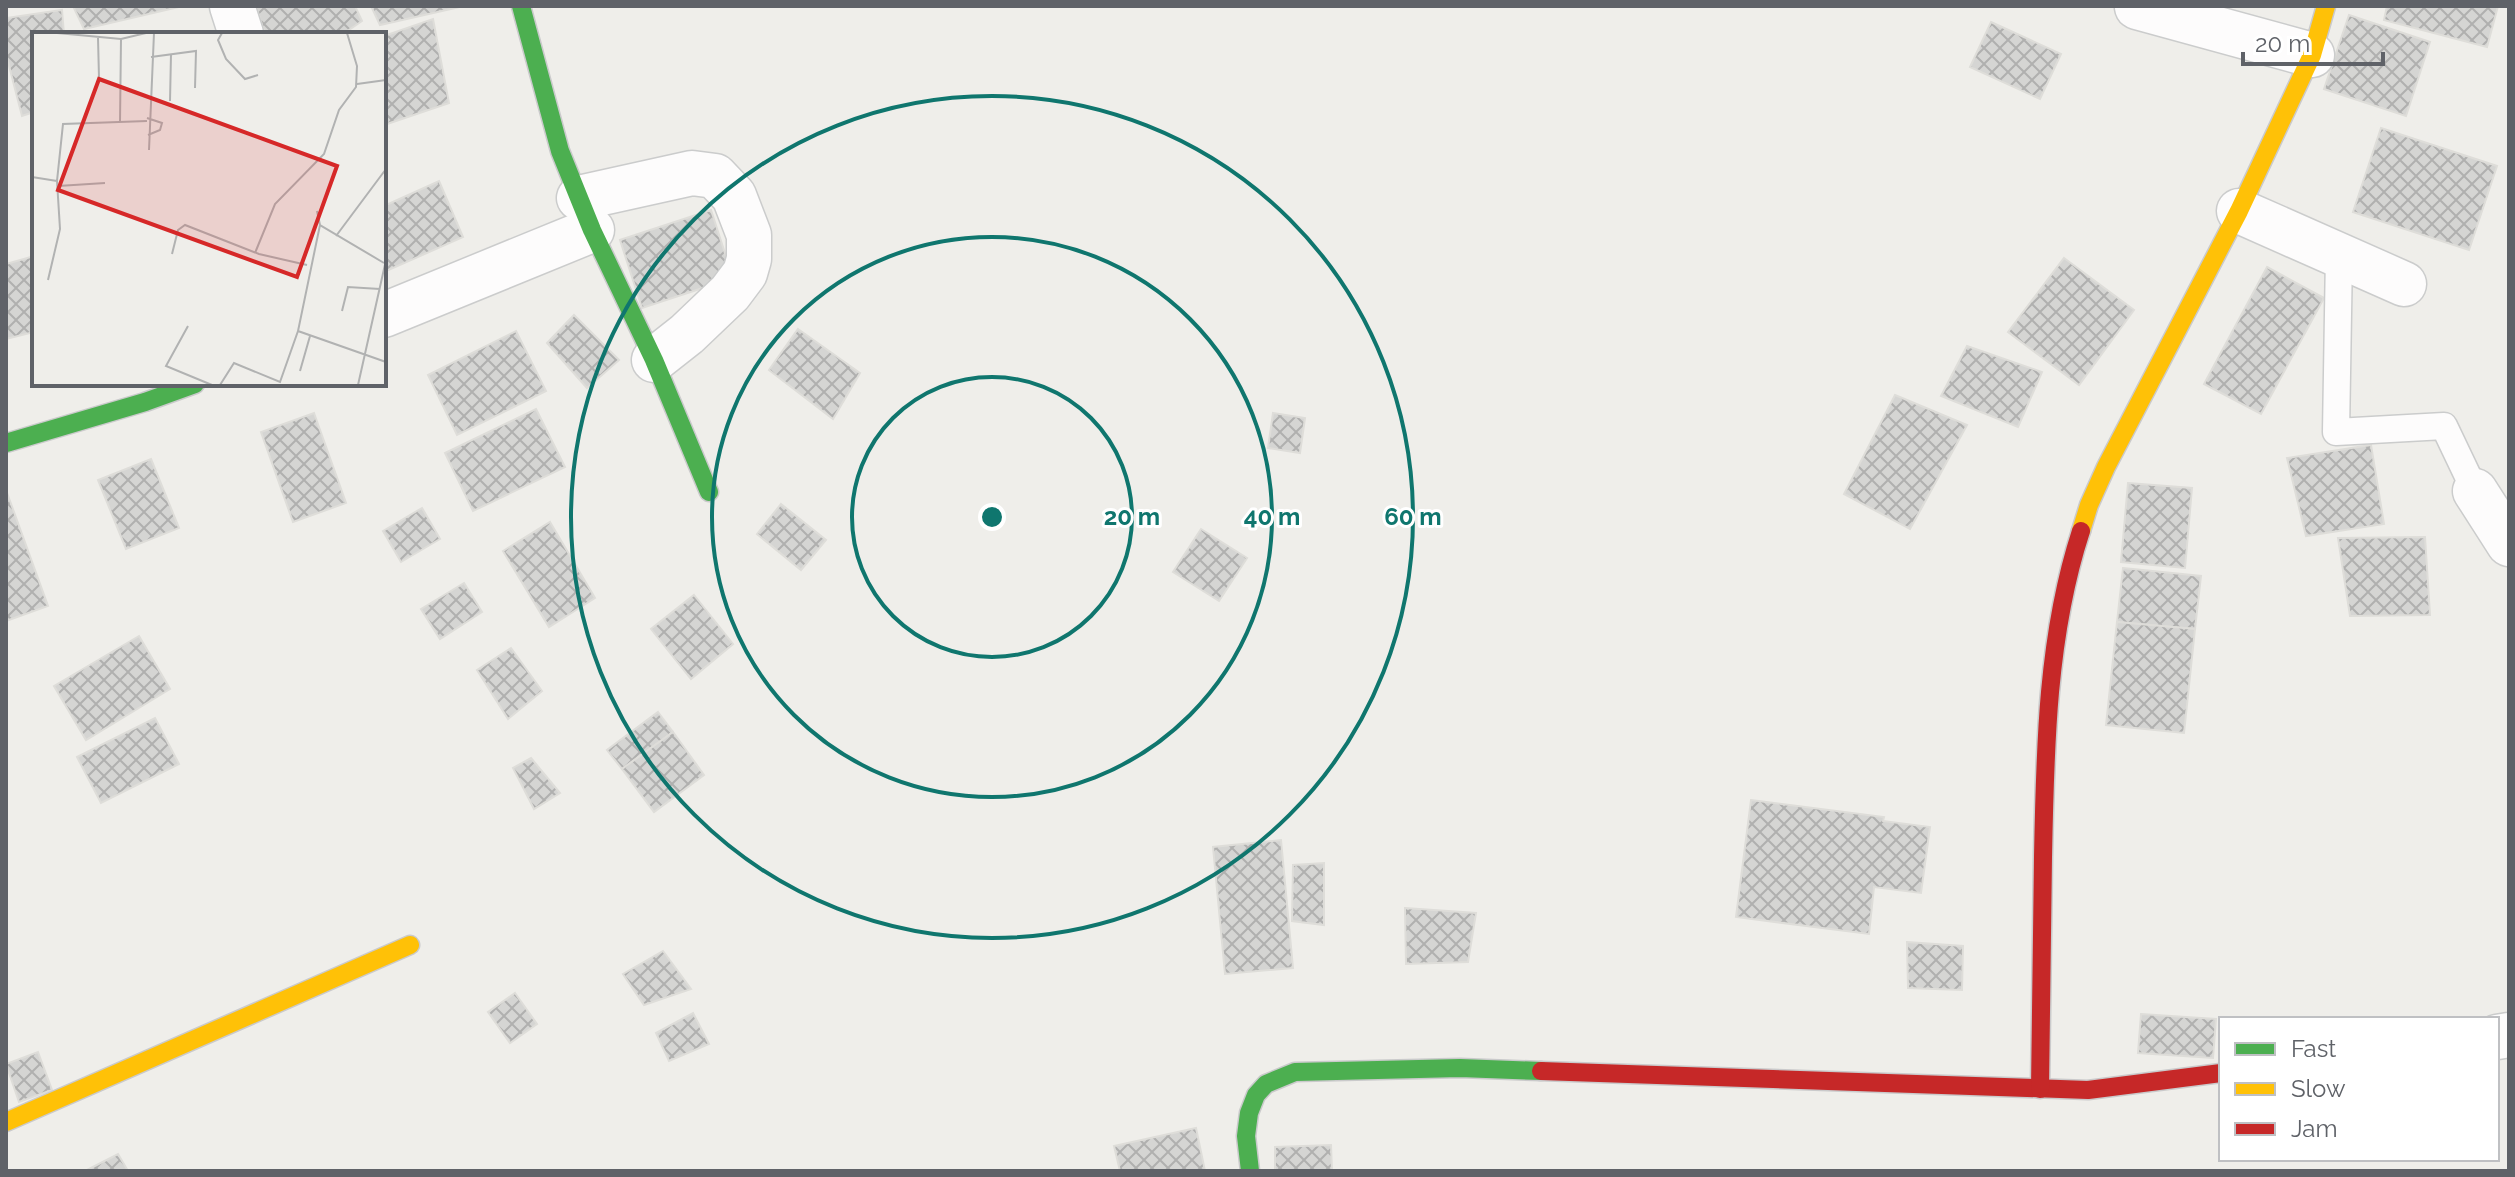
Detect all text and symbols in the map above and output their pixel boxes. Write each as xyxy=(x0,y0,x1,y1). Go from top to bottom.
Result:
scale bar xyxy=(2243,16,2383,66)
text: 20 m xyxy=(2255,29,2310,58)
inset map xyxy=(32,32,386,386)
text: 20 m xyxy=(1104,502,1160,531)
text: 40 m xyxy=(1244,502,1300,531)
text: 60 m xyxy=(1384,502,1442,531)
centre of rings xyxy=(978,503,1006,531)
legend xyxy=(2219,1017,2499,1161)
text: Fast xyxy=(2291,1034,2336,1063)
text: Slow xyxy=(2291,1074,2346,1103)
text: Jam xyxy=(2291,1114,2337,1143)

